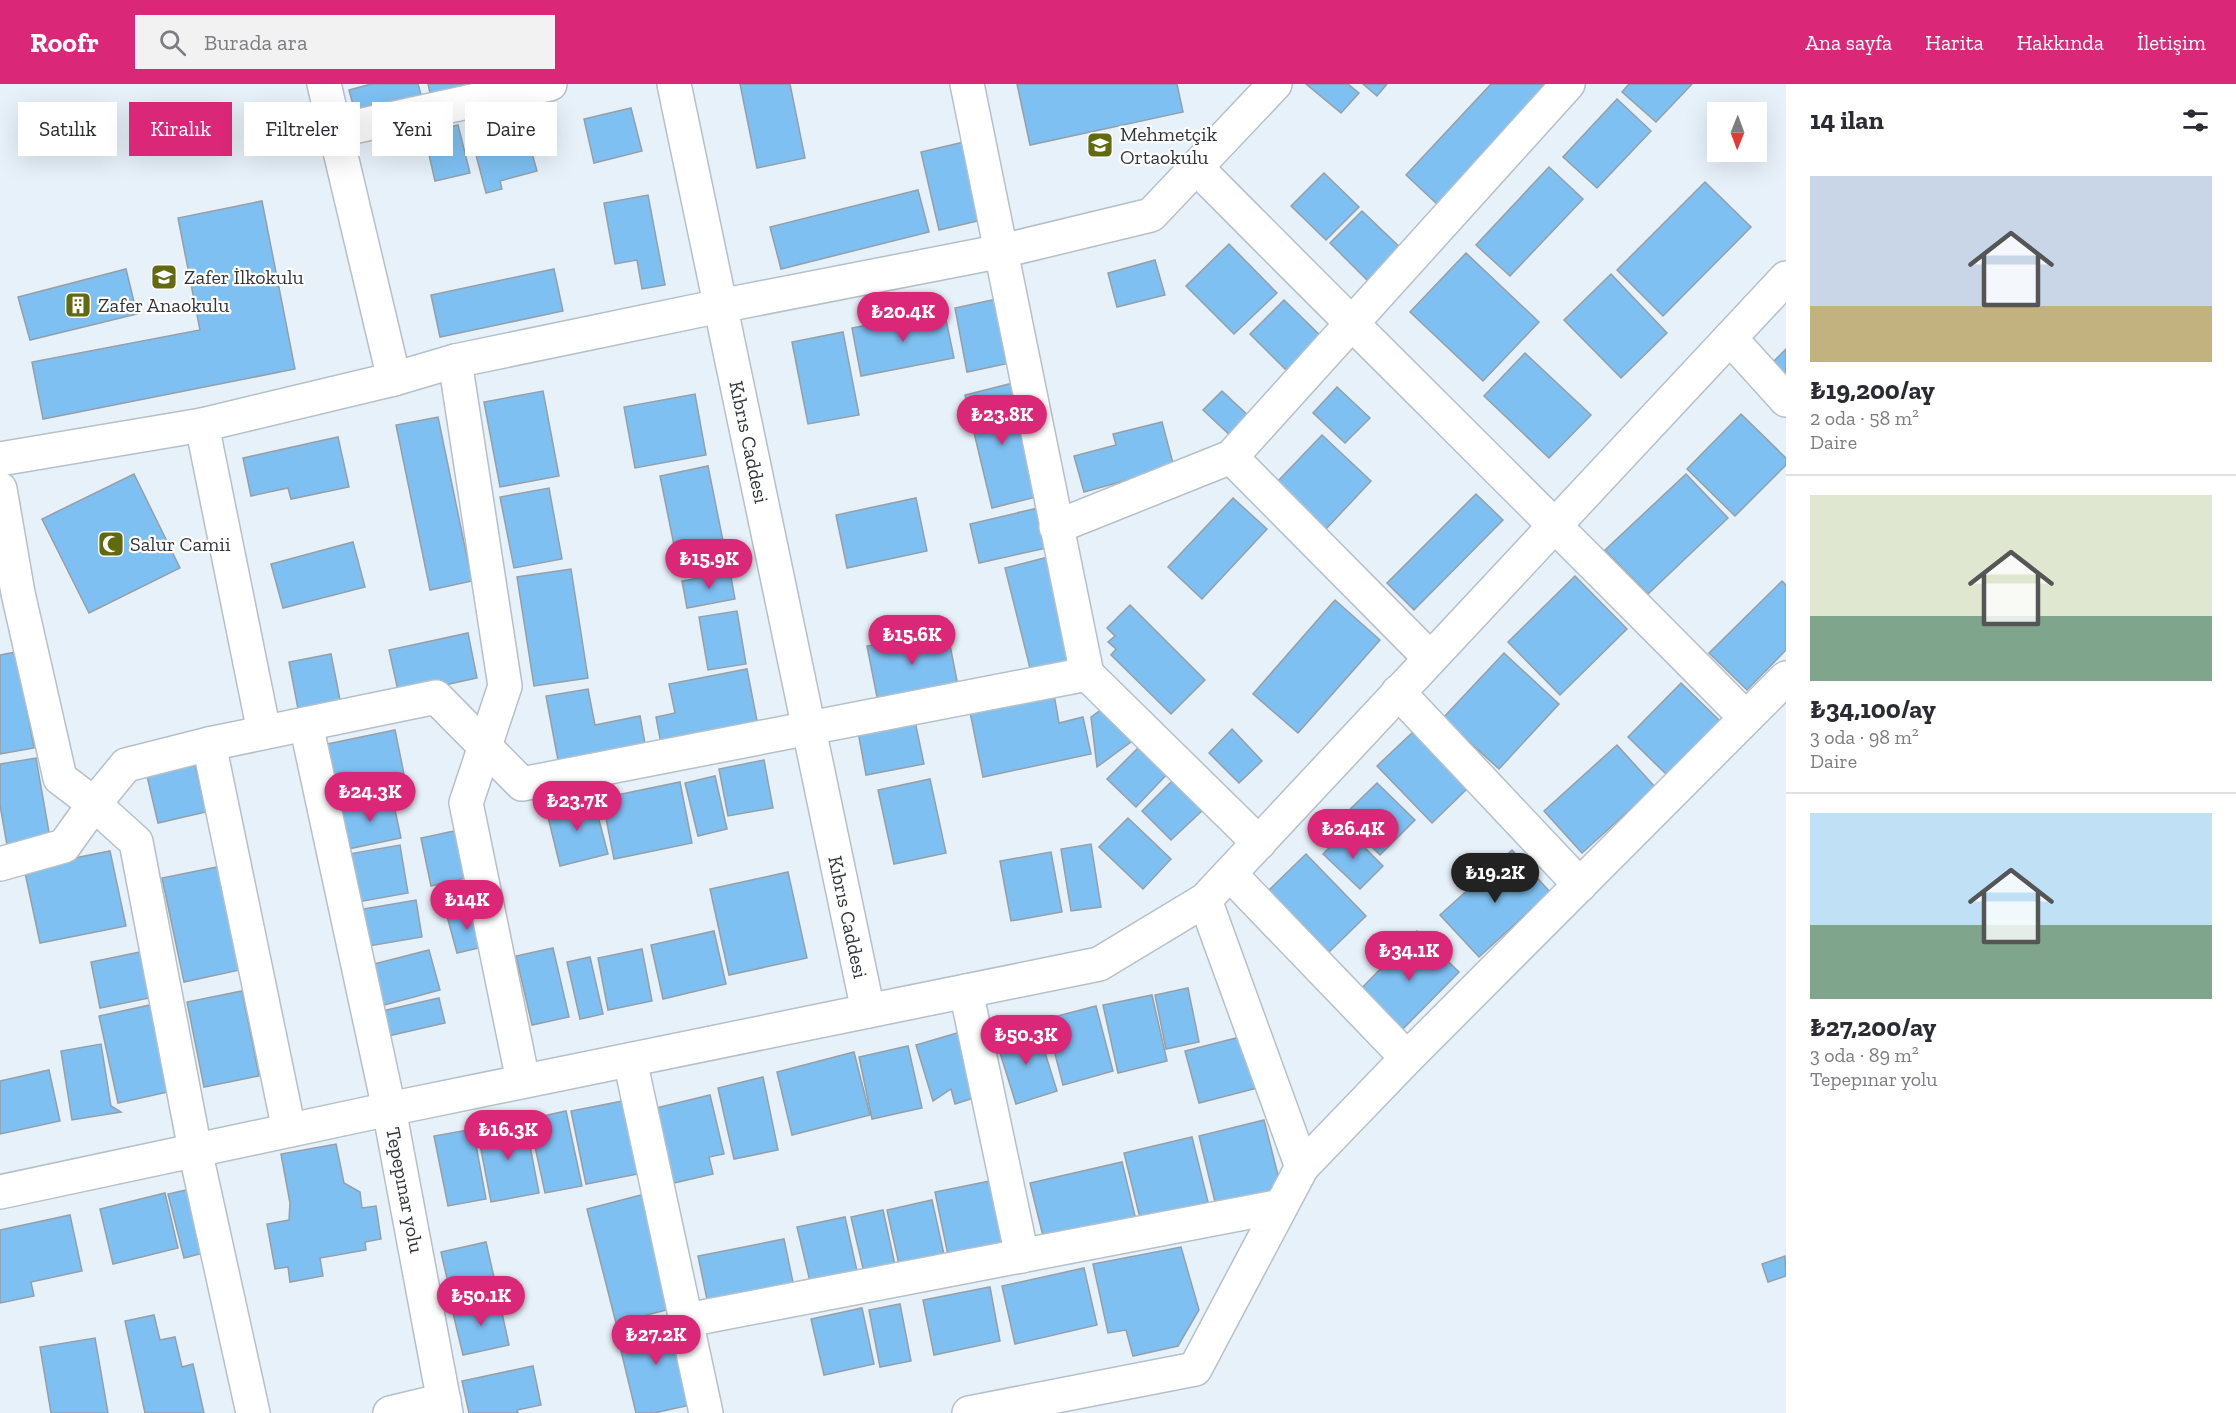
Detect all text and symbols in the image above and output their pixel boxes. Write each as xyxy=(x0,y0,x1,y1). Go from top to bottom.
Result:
search box xyxy=(135,15,555,69)
text: Roofr xyxy=(30,26,99,59)
icon: search xyxy=(156,26,189,59)
text: Burada ara xyxy=(204,29,308,56)
text: Ana sayfa xyxy=(1805,30,1892,55)
text: Harita xyxy=(1925,30,1984,55)
text: Hakkında xyxy=(2017,30,2104,55)
text: İletişim xyxy=(2137,30,2206,55)
chip: Satılık xyxy=(18,102,117,156)
chip: Kiralık xyxy=(129,102,232,156)
chip: Filtreler xyxy=(244,102,360,156)
chip: Yeni xyxy=(372,102,453,156)
chip: Daire xyxy=(465,102,557,156)
north arrow xyxy=(1707,102,1767,162)
map controls xyxy=(1707,102,1767,162)
text: 14 ilan xyxy=(1810,104,1884,136)
icon: filters xyxy=(2179,104,2212,137)
place label: Mehmetçik Ortaokulu xyxy=(1120,122,1218,169)
school or university icon: Mehmetçik Ortaokulu xyxy=(1085,130,1115,160)
icon: home xyxy=(1957,215,2065,323)
school or university icon: Zafer İlkokulu xyxy=(149,262,179,292)
place label: Zafer İlkokulu xyxy=(184,265,304,289)
building icon: Zafer Anaokulu xyxy=(63,290,93,320)
pin: ₺20.4K xyxy=(854,292,952,343)
place label: Zafer Anaokulu xyxy=(98,293,229,317)
text: ₺20.4K xyxy=(871,299,935,323)
text: ₺19,200/ay xyxy=(1810,374,1935,406)
street label: Kıbrıs Caddesi xyxy=(724,379,774,506)
pin: ₺23.8K xyxy=(953,395,1051,446)
text: ₺23.8K xyxy=(971,402,1033,426)
text: 2 oda · 58 m² xyxy=(1810,406,1919,430)
text: Daire xyxy=(1810,430,1857,454)
mosque icon: Salur Camii xyxy=(96,529,126,559)
place label: Salur Camii xyxy=(130,532,231,556)
icon: home xyxy=(1957,534,2065,642)
pin: ₺15.9K xyxy=(660,539,758,590)
text: ₺15.9K xyxy=(679,546,739,570)
pin: ₺15.6K xyxy=(863,615,961,666)
text: ₺15.6K xyxy=(882,622,942,646)
text: ₺34,100/ay xyxy=(1810,693,1936,725)
text: 3 oda · 98 m² xyxy=(1810,725,1919,749)
text: Daire xyxy=(1810,749,1857,773)
pin: ₺24.3K xyxy=(321,772,419,823)
text: ₺24.3K xyxy=(339,779,401,803)
pin: ₺23.7K xyxy=(528,781,626,832)
text: ₺23.7K xyxy=(547,788,607,812)
pin: ₺26.4K xyxy=(1304,809,1402,860)
text: ₺26.4K xyxy=(1322,816,1385,840)
icon: home xyxy=(1957,852,2065,960)
pin: ₺19.2K xyxy=(1446,853,1544,904)
street label: Kıbrıs Caddesi xyxy=(823,854,873,981)
text: ₺19.2K xyxy=(1465,860,1525,884)
pin: ₺14K xyxy=(431,880,503,931)
text: ₺14K xyxy=(444,887,490,911)
pin: ₺34.1K xyxy=(1360,931,1458,982)
text: ₺34.1K xyxy=(1379,938,1439,962)
text: ₺27,200/ay xyxy=(1810,1011,1936,1043)
pin: ₺50.3K xyxy=(977,1015,1075,1066)
text: ₺50.3K xyxy=(995,1022,1057,1046)
text: 3 oda · 89 m² xyxy=(1810,1043,1919,1067)
text: Tepepınar yolu xyxy=(1810,1067,1938,1091)
pin: ₺16.3K xyxy=(459,1110,557,1161)
text: ₺16.3K xyxy=(478,1117,538,1141)
street label: Tepepınar yolu xyxy=(381,1125,429,1255)
pin: ₺50.1K xyxy=(432,1276,530,1327)
text: ₺50.1K xyxy=(451,1283,511,1307)
pin: ₺27.2K xyxy=(607,1315,705,1366)
text: ₺27.2K xyxy=(626,1322,686,1346)

